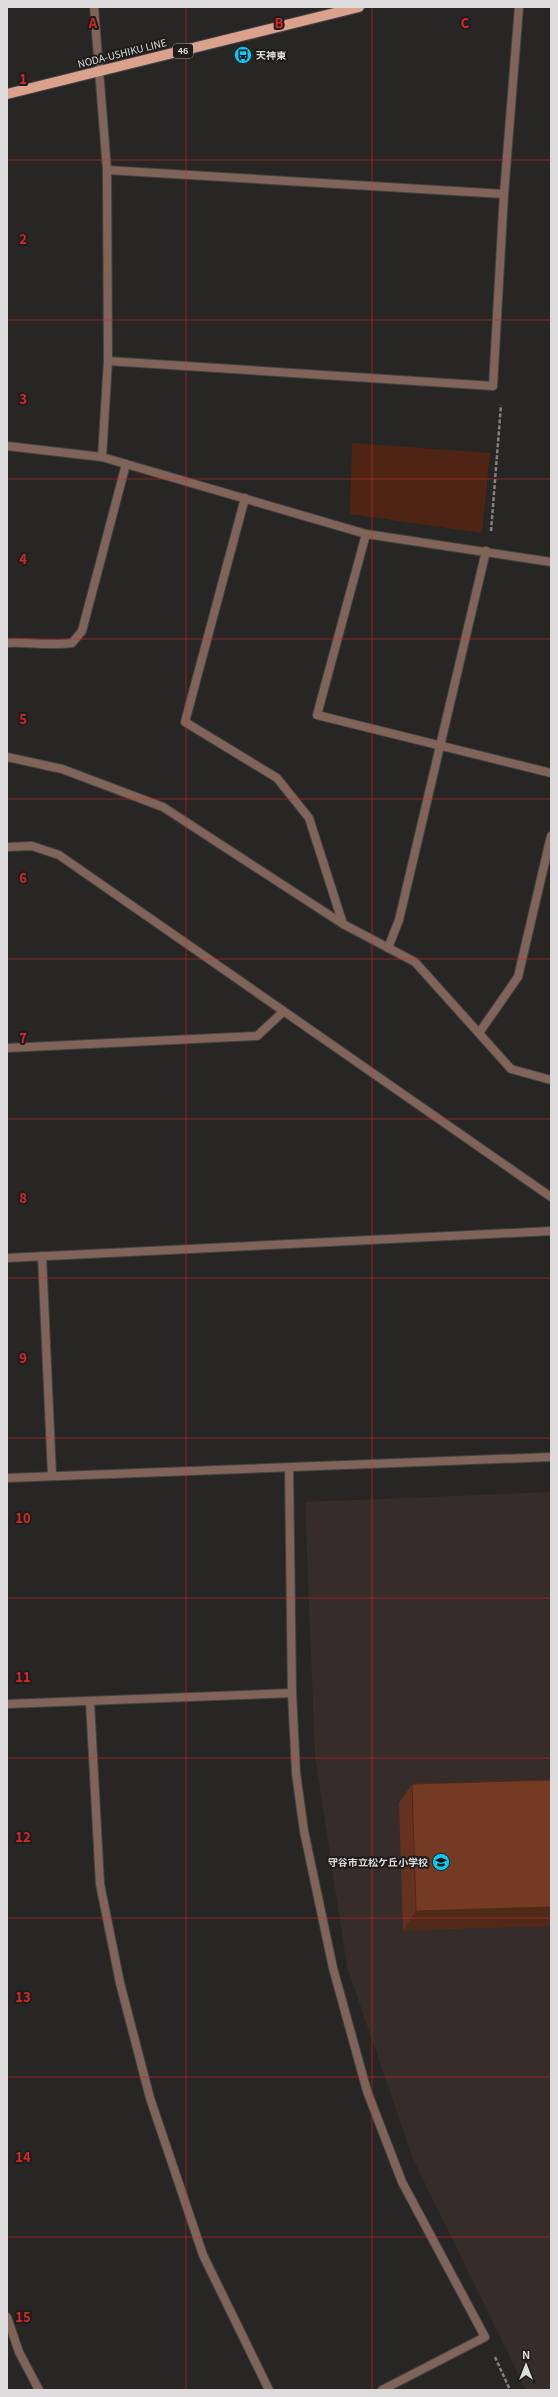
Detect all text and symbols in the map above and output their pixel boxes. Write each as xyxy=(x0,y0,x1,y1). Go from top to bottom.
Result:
text: A xyxy=(88,13,98,32)
text: B xyxy=(275,13,284,32)
text: C xyxy=(461,13,470,32)
street label: NODA-USHIKU LINE xyxy=(76,34,168,71)
road number: 46 xyxy=(173,44,193,58)
bus stop icon: 天神東 xyxy=(233,45,253,65)
place label: 天神東 xyxy=(256,47,287,62)
text: 1 xyxy=(19,69,27,88)
text: 2 xyxy=(19,229,27,248)
text: 3 xyxy=(19,389,27,408)
text: 4 xyxy=(19,549,27,568)
text: 5 xyxy=(19,709,27,728)
text: 6 xyxy=(19,868,27,887)
text: 7 xyxy=(19,1028,27,1047)
text: 8 xyxy=(19,1188,27,1207)
text: 9 xyxy=(19,1348,27,1367)
text: 10 xyxy=(15,1508,31,1527)
text: 11 xyxy=(15,1667,31,1686)
text: 12 xyxy=(15,1827,31,1846)
school or university icon: 守谷市立松ケ丘小学校 xyxy=(431,1852,451,1872)
place label: 守谷市立松ケ丘小学校 xyxy=(328,1854,428,1869)
text: 13 xyxy=(15,1987,31,2006)
text: 14 xyxy=(15,2147,31,2166)
text: 15 xyxy=(15,2307,31,2326)
north arrow xyxy=(506,2345,546,2385)
text: N xyxy=(522,2346,530,2362)

